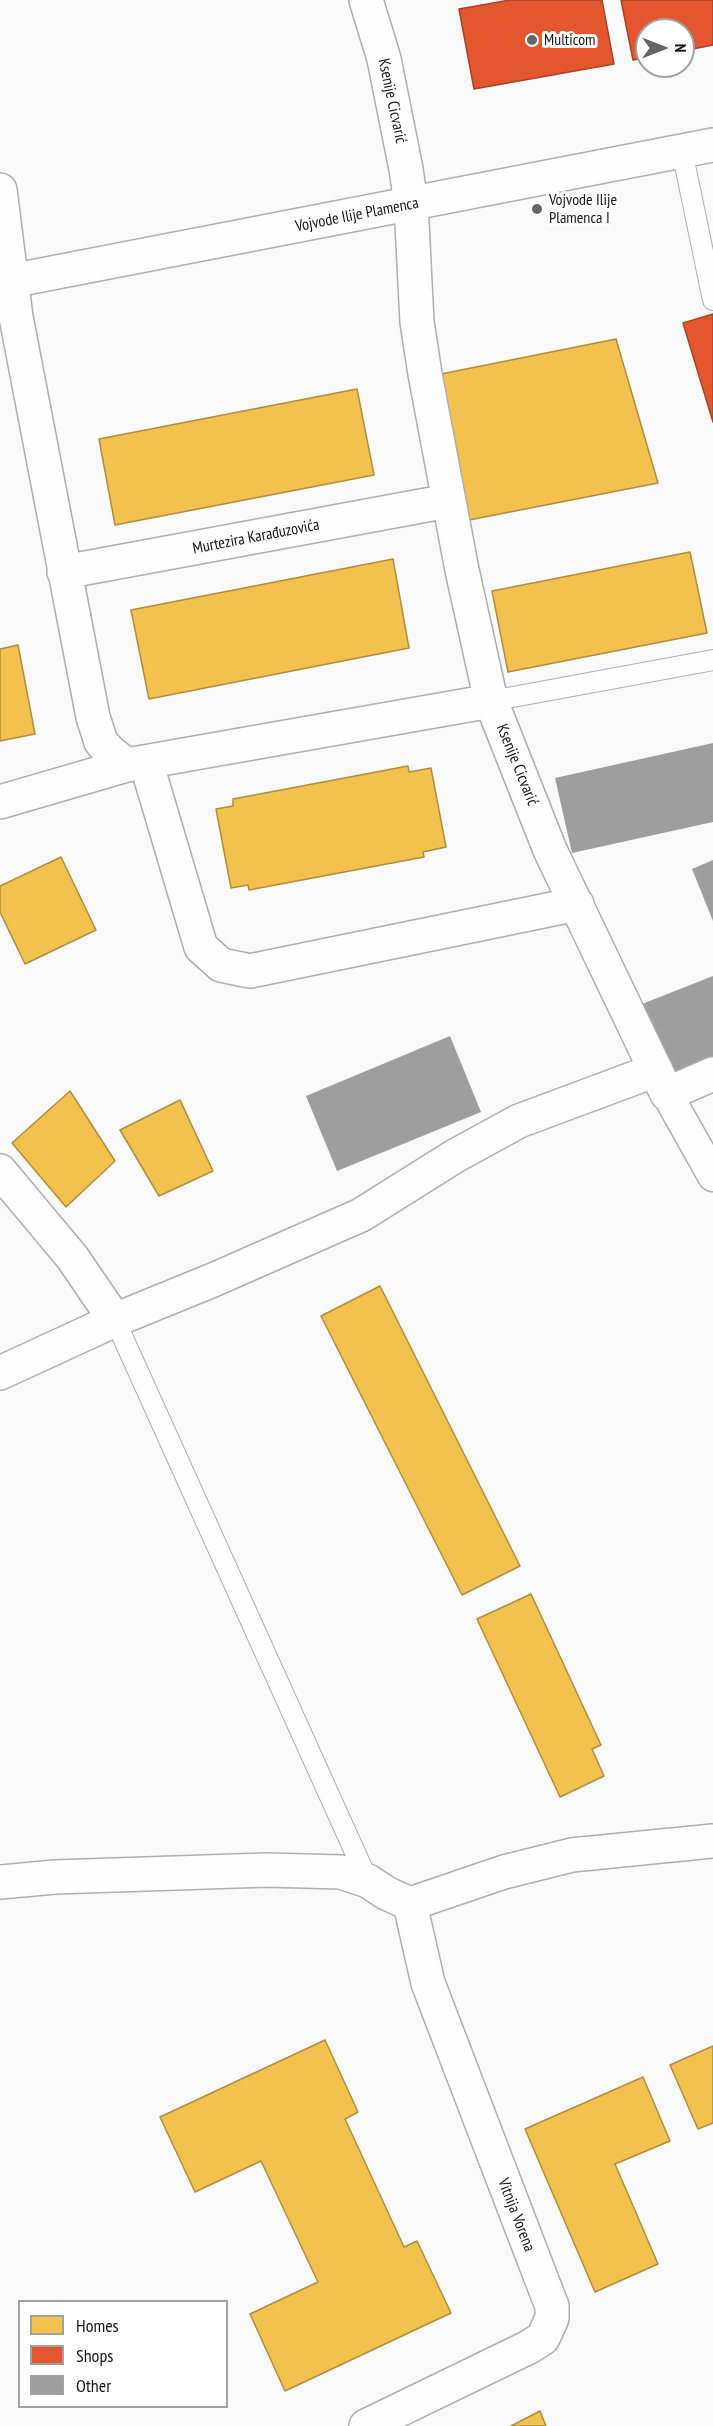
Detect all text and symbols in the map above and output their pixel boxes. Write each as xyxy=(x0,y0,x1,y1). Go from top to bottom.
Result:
north arrow xyxy=(635,18,695,78)
place label: Multicom xyxy=(544,30,595,50)
marker: Multicom xyxy=(525,33,539,47)
text: N xyxy=(671,44,691,52)
street label: Ksenije Cicvarić xyxy=(374,57,410,145)
place label: Vojvode Ilije Plamenca I xyxy=(549,190,617,228)
street label: Vojvode Ilije Plamenca xyxy=(294,194,420,236)
marker: Vojvode Ilije Plamenca I xyxy=(530,202,544,216)
street label: Murtezira Karađuzovića xyxy=(191,515,321,559)
street label: Ksenije Cicvarić xyxy=(492,721,542,809)
street label: Vitnija Vorena xyxy=(493,2176,539,2254)
legend xyxy=(18,2300,228,2408)
text: Homes xyxy=(76,2314,119,2337)
text: Shops xyxy=(76,2344,113,2367)
text: Other xyxy=(76,2374,111,2397)

